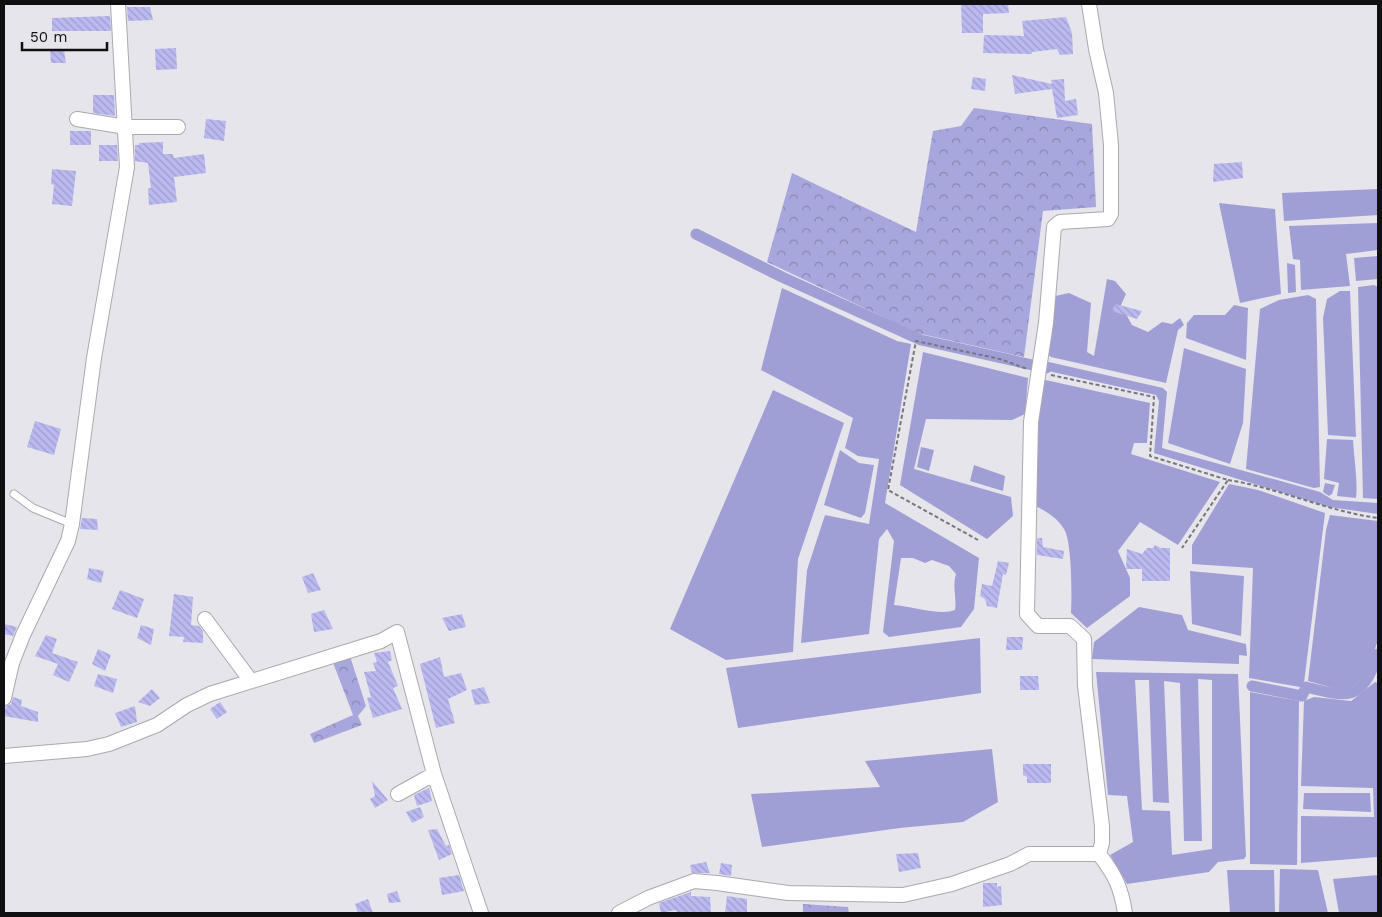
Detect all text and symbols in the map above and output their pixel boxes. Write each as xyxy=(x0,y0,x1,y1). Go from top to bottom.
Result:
scale bar xyxy=(22,20,108,52)
text: 50 m xyxy=(30,28,67,46)

